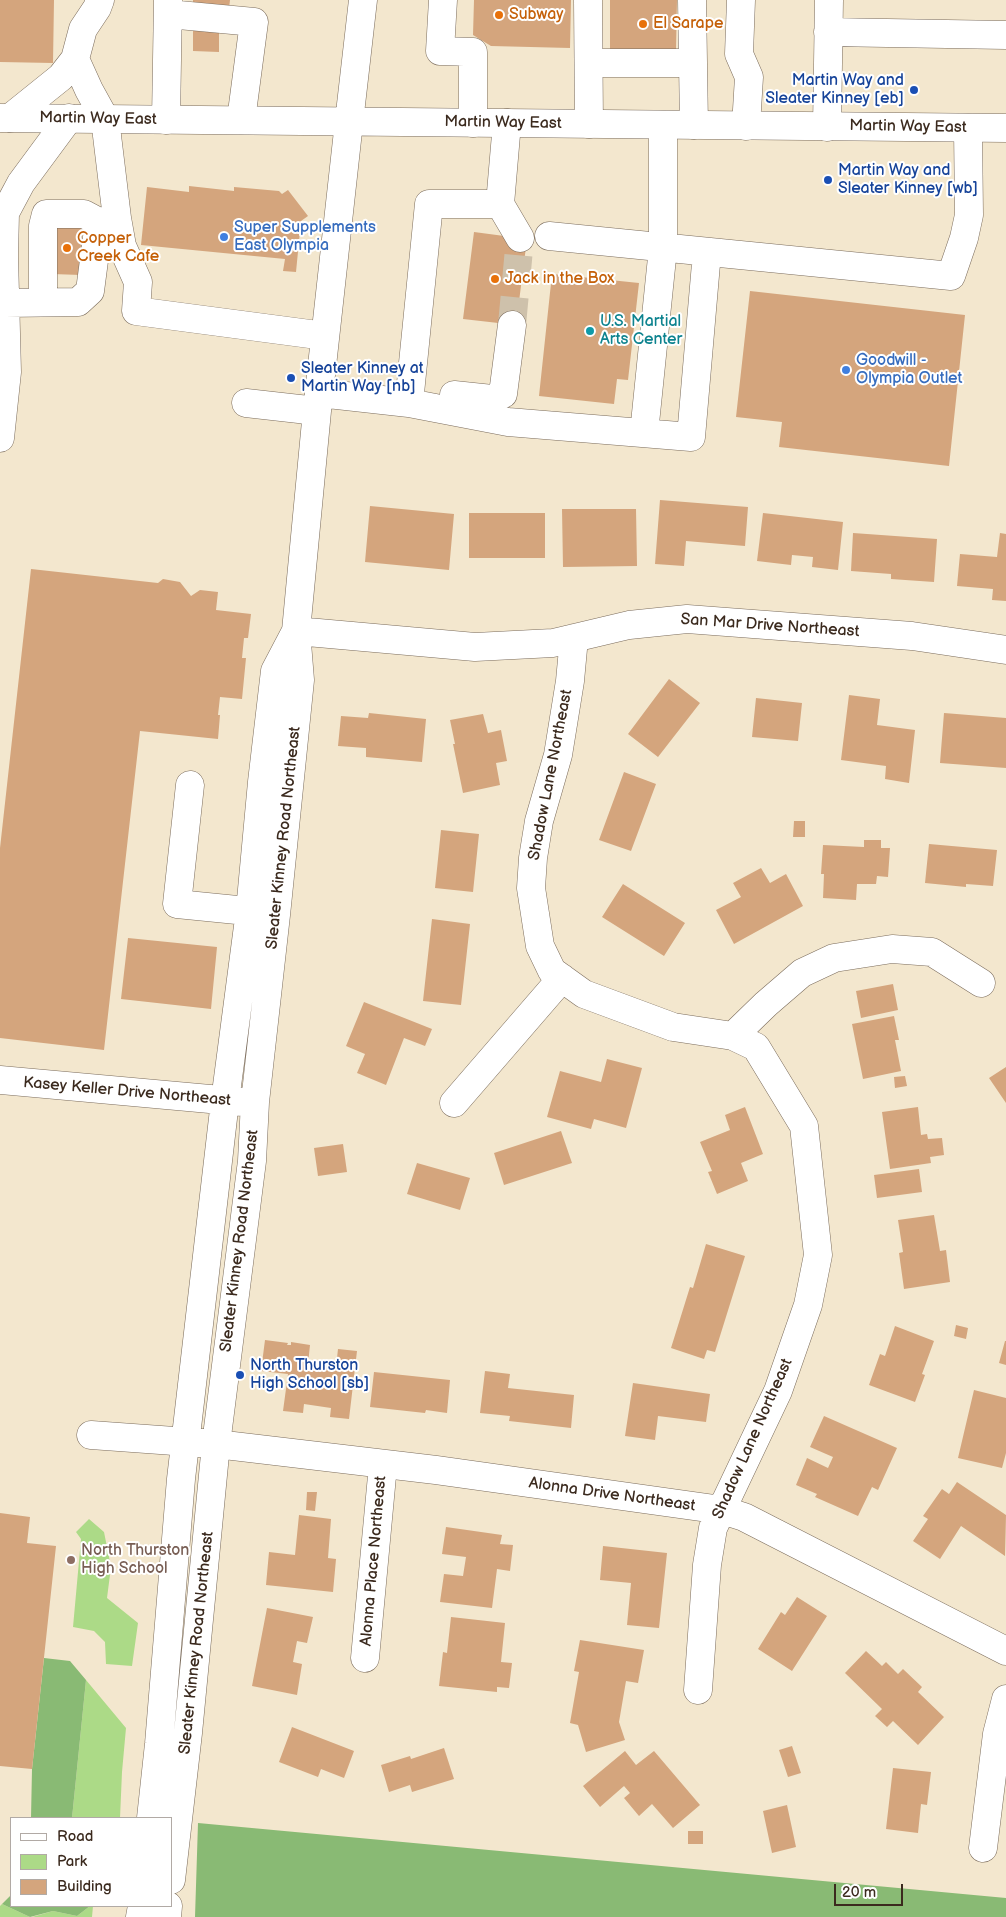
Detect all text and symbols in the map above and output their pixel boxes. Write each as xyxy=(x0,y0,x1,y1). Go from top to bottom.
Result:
place label: Subway xyxy=(509,5,563,25)
marker: Subway xyxy=(493,9,505,21)
place label: El Sarape xyxy=(653,14,723,34)
marker: El Sarape xyxy=(637,18,649,30)
place label: Martin Way and Sleater Kinney [eb] xyxy=(765,71,904,109)
marker: Martin Way and Sleater Kinney [eb] xyxy=(908,84,920,96)
street label: Martin Way East xyxy=(39,108,157,130)
street label: Martin Way East xyxy=(444,112,562,134)
street label: Martin Way East xyxy=(849,116,967,138)
place label: Martin Way and Sleater Kinney [wb] xyxy=(838,161,978,199)
marker: Martin Way and Sleater Kinney [wb] xyxy=(822,174,834,186)
place label: Super Supplements East Olympia xyxy=(234,218,376,256)
place label: Copper Creek Cafe xyxy=(77,229,159,267)
marker: Super Supplements East Olympia xyxy=(218,231,230,243)
marker: Copper Creek Cafe xyxy=(61,242,73,254)
place label: Jack in the Box xyxy=(505,269,614,289)
marker: Jack in the Box xyxy=(489,273,501,285)
place label: U.S. Martial Arts Center xyxy=(600,312,682,350)
marker: U.S. Martial Arts Center xyxy=(584,325,596,337)
place label: Goodwill - Olympia Outlet xyxy=(856,351,962,389)
place label: Sleater Kinney at Martin Way [nb] xyxy=(301,359,424,397)
marker: Goodwill - Olympia Outlet xyxy=(840,364,852,376)
marker: Sleater Kinney at Martin Way [nb] xyxy=(285,372,297,384)
street label: San Mar Drive Northeast xyxy=(680,610,860,642)
street label: Shadow Lane Northeast xyxy=(525,688,577,862)
street label: Sleater Kinney Road Northeast xyxy=(263,726,305,950)
street label: Kasey Keller Drive Northeast xyxy=(22,1073,232,1111)
street label: Sleater Kinney Road Northeast xyxy=(217,1129,263,1353)
place label: North Thurston High School [sb] xyxy=(250,1356,369,1394)
street label: Shadow Lane Northeast xyxy=(709,1356,797,1522)
marker: North Thurston High School [sb] xyxy=(234,1369,246,1381)
street label: Alonna Drive Northeast xyxy=(528,1474,696,1516)
street label: Alonna Place Northeast xyxy=(357,1475,391,1647)
street label: Sleater Kinney Road Northeast xyxy=(176,1531,218,1755)
place label: North Thurston High School xyxy=(81,1541,189,1579)
marker: North Thurston High School xyxy=(65,1554,77,1566)
legend xyxy=(10,1817,172,1907)
text: Road xyxy=(57,1827,93,1846)
text: Park xyxy=(57,1852,87,1871)
scale bar xyxy=(836,1874,905,1906)
text: Building xyxy=(57,1877,112,1896)
text: 20 m xyxy=(842,1883,876,1902)

